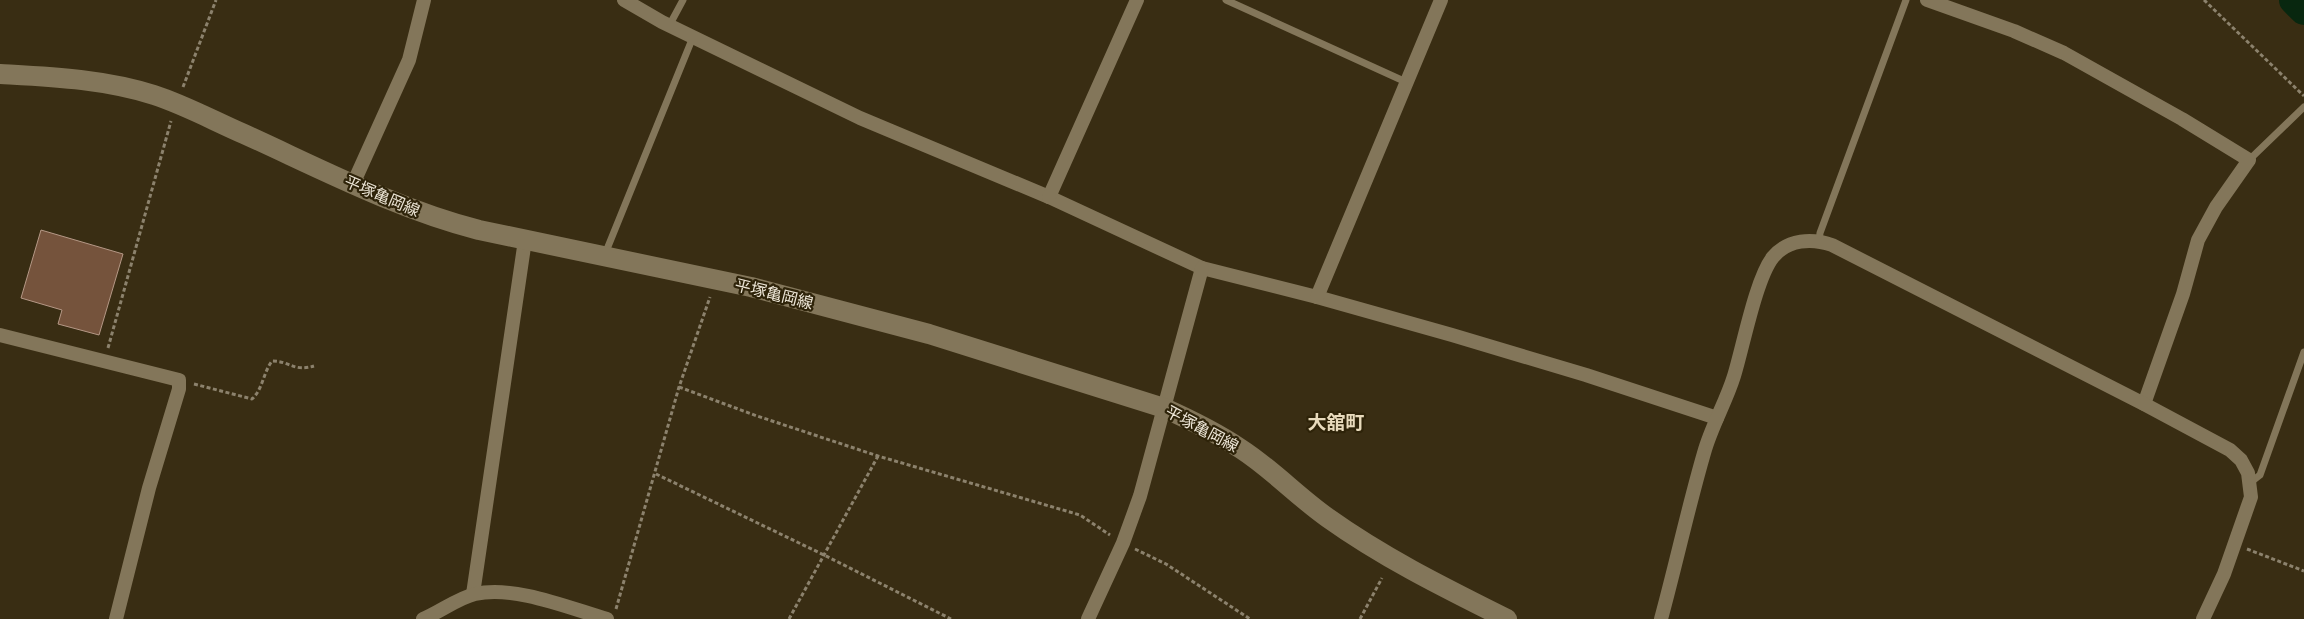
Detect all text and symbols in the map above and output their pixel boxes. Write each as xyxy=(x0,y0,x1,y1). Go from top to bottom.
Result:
street label: 平塚亀岡線 xyxy=(342,173,422,219)
street label: 平塚亀岡線 xyxy=(733,276,815,312)
street label: 平塚亀岡線 xyxy=(1163,403,1241,455)
district label: 大舘町 xyxy=(1307,412,1365,433)

